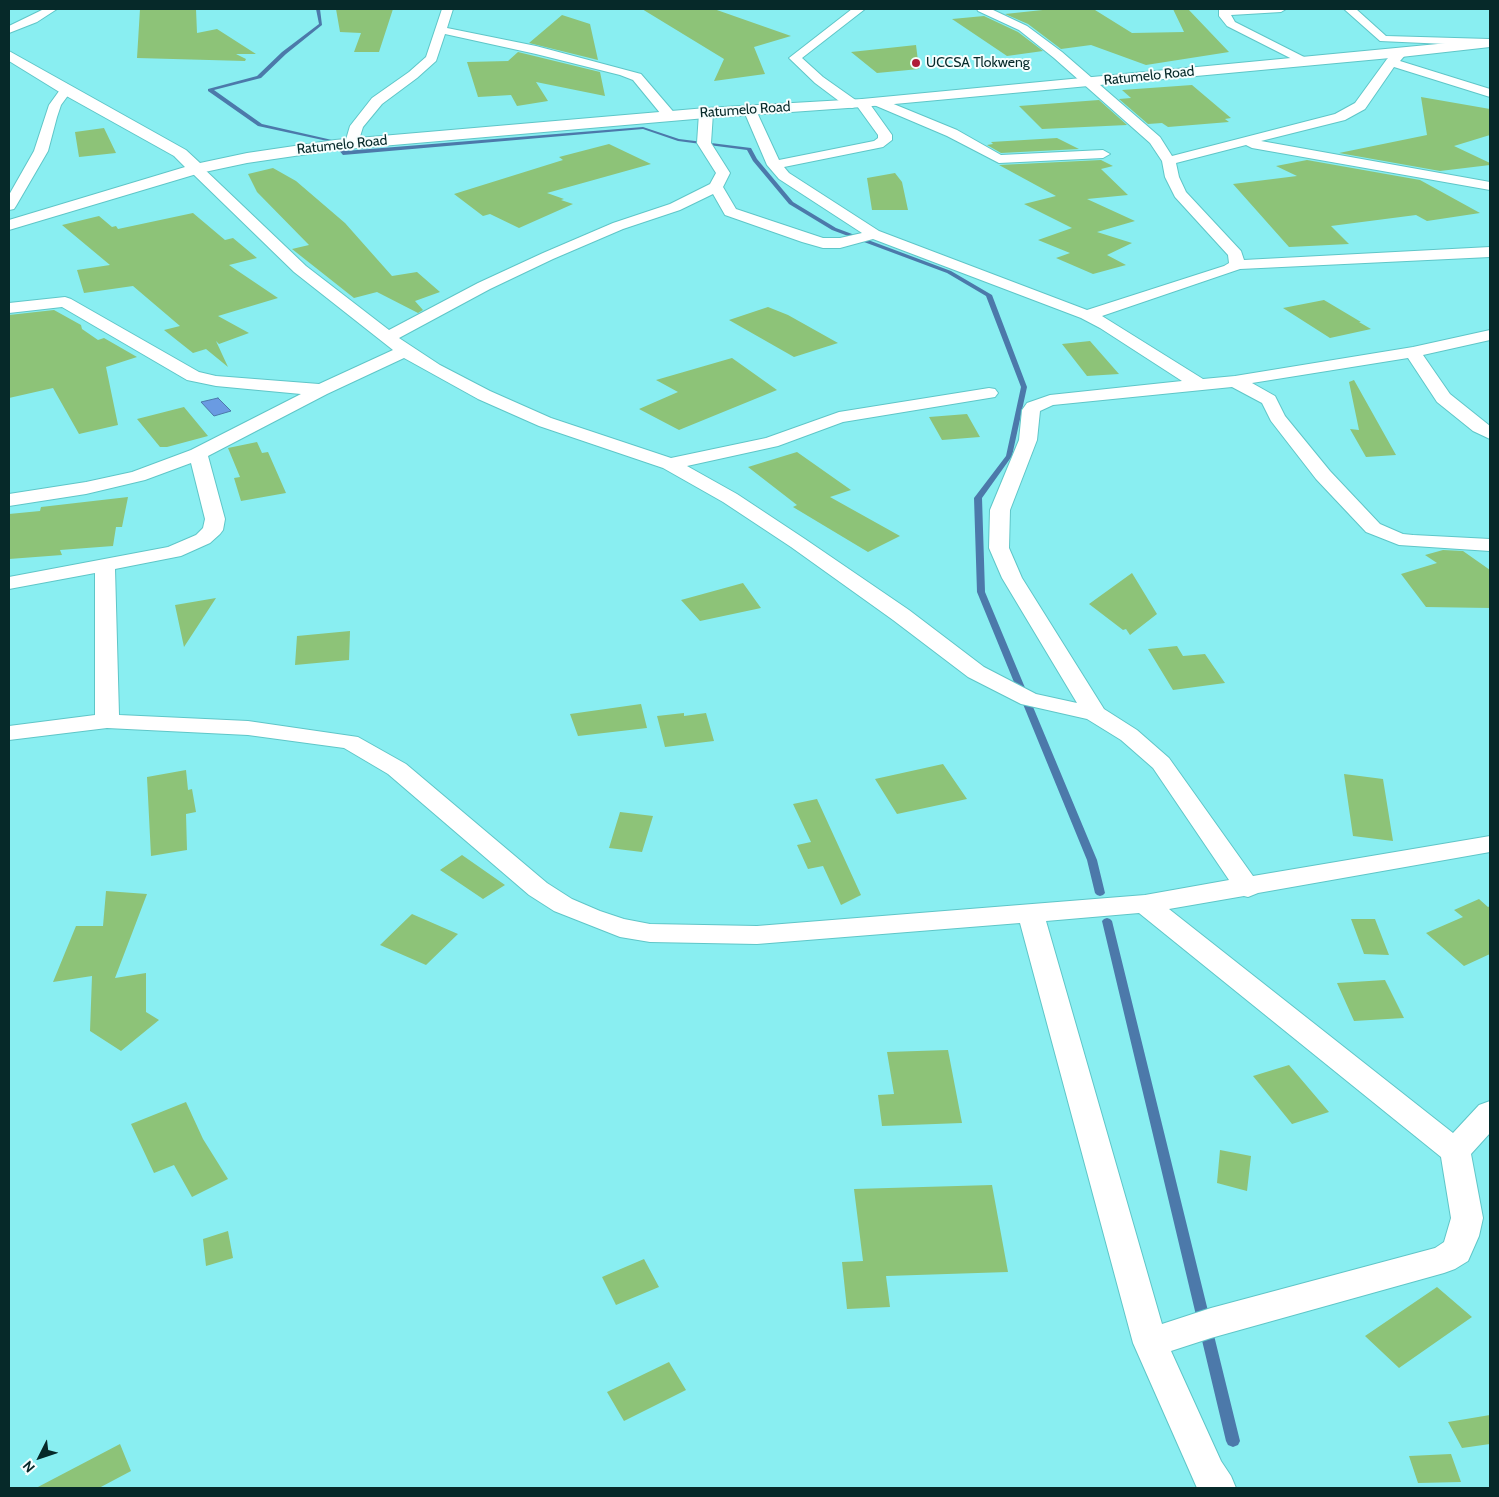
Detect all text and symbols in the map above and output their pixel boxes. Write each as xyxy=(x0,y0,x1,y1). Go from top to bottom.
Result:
place label: UCCSA Tlokweng xyxy=(926,55,1030,71)
marker: UCCSA Tlokweng xyxy=(910,57,922,69)
street label: Ratumelo Road xyxy=(1103,63,1195,89)
street label: Ratumelo Road xyxy=(699,98,791,122)
street label: Ratumelo Road xyxy=(296,132,388,158)
north arrow xyxy=(15,1432,65,1482)
text: N xyxy=(19,1457,39,1476)

